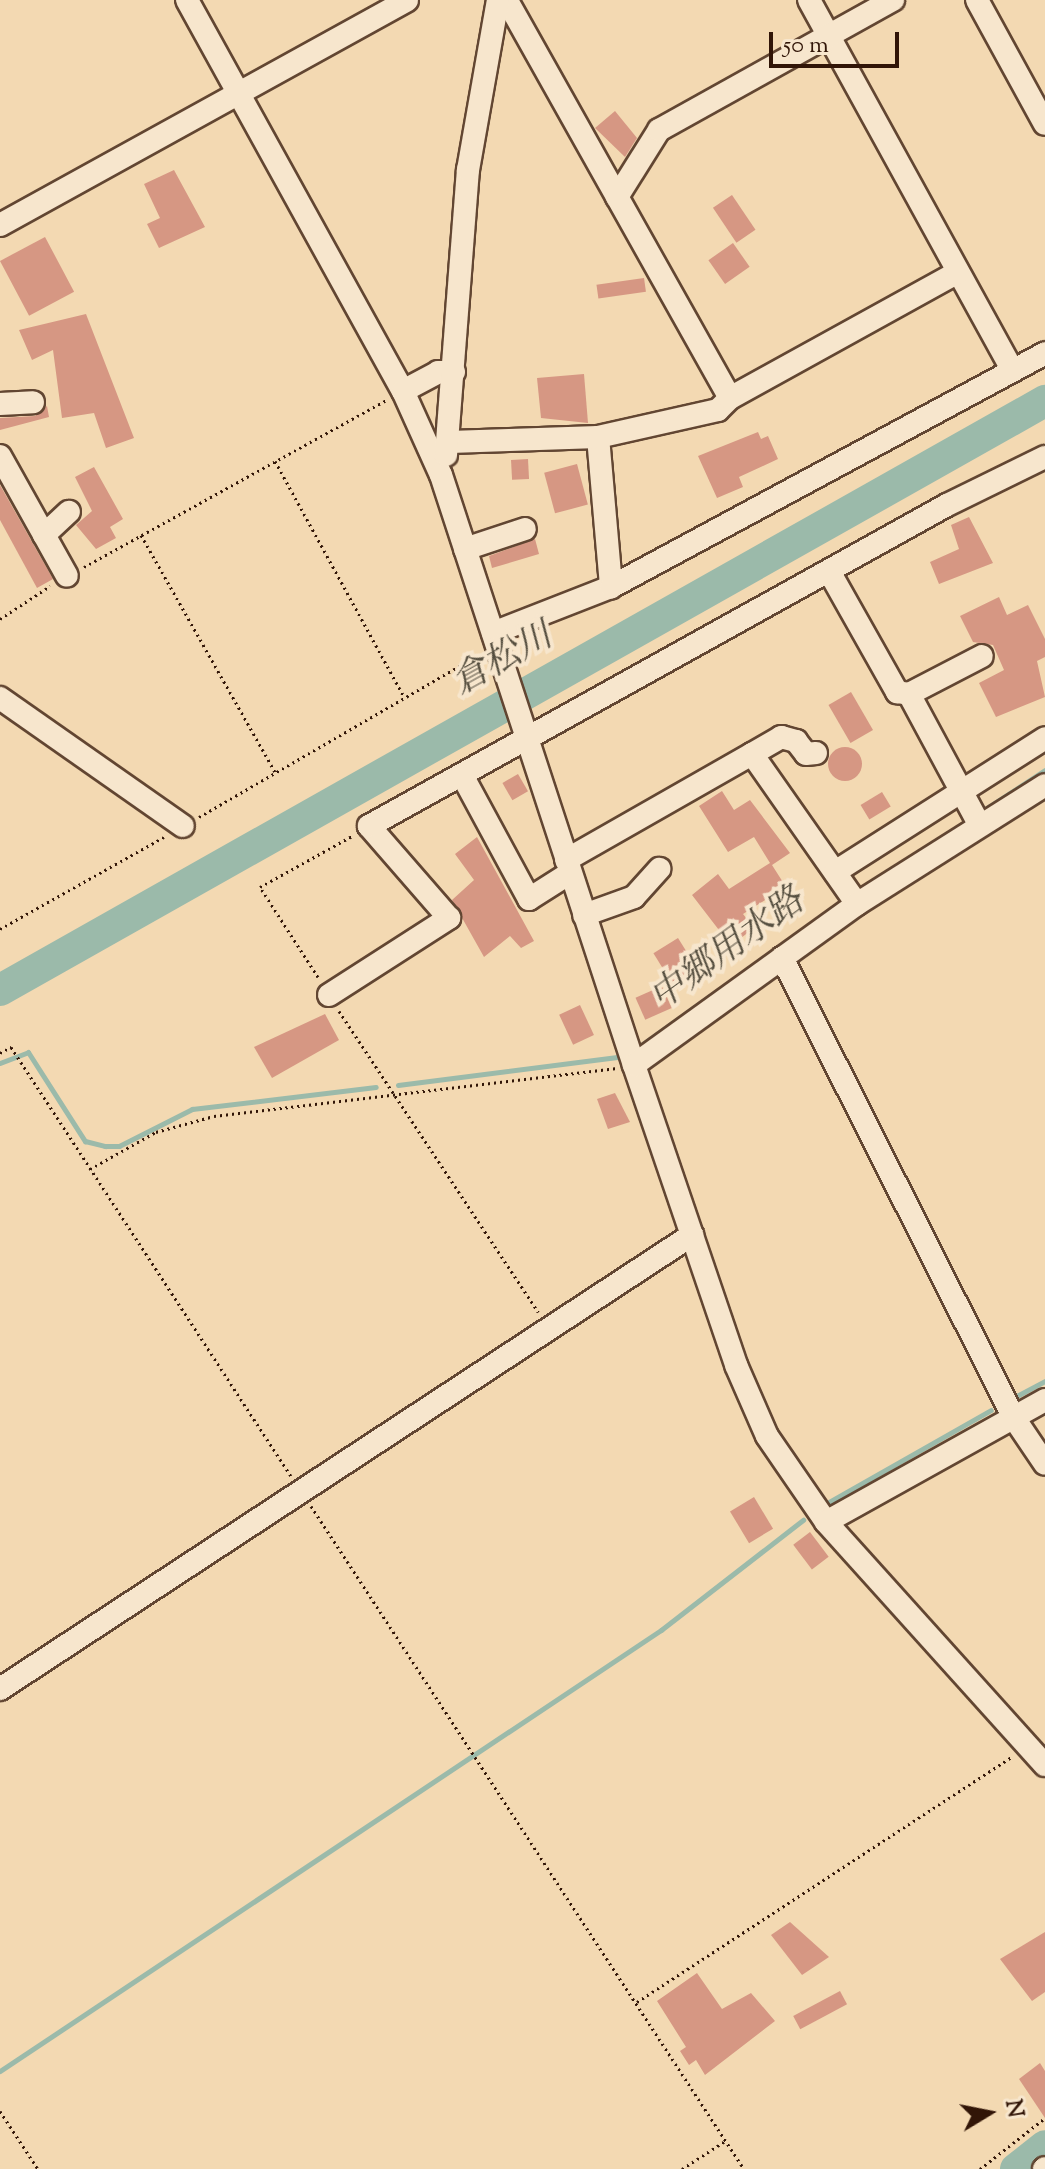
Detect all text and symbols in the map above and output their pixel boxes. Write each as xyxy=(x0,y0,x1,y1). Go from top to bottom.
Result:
scale bar xyxy=(773,16,903,66)
text: 50 m xyxy=(783,29,829,63)
water label: 倉松川 xyxy=(445,616,561,706)
water label: 中郷用水路 xyxy=(642,881,814,1021)
north arrow xyxy=(949,2073,1029,2153)
text: N xyxy=(995,2097,1030,2120)

